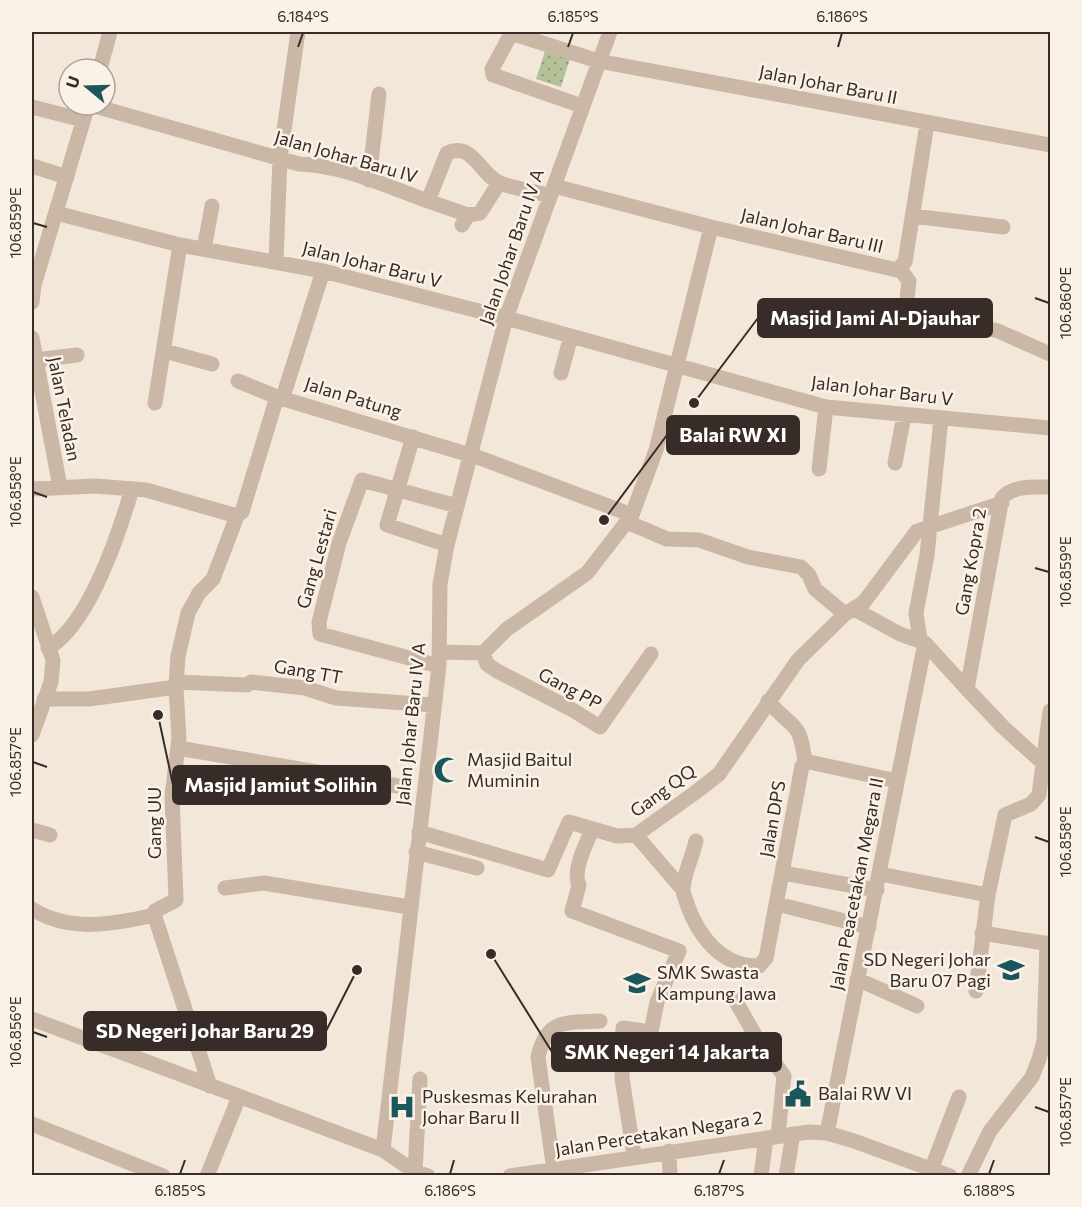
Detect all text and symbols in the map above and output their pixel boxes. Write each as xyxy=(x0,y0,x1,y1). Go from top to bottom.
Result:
text: 6.184°S xyxy=(277,7,329,25)
text: 6.185°S xyxy=(547,7,599,25)
text: 6.186°S xyxy=(816,7,868,25)
north arrow xyxy=(57,57,117,117)
street label: Jalan Johar Baru II xyxy=(757,60,899,108)
text: U xyxy=(61,73,83,91)
street label: Jalan Johar Baru IV xyxy=(272,125,420,187)
street label: Jalan Johar Baru IV A xyxy=(474,166,548,328)
text: 106.859°E xyxy=(6,187,24,259)
street label: Jalan Johar Baru III xyxy=(739,203,886,257)
street label: Jalan Johar Baru V xyxy=(300,236,444,292)
text: 106.860°E xyxy=(1056,267,1074,339)
callout: Masjid Jami Al-Djauhar xyxy=(758,299,992,337)
text: Masjid Jami Al-Djauhar xyxy=(770,305,980,329)
street label: Jalan Teladan xyxy=(44,355,86,463)
street label: Jalan Johar Baru V xyxy=(810,370,954,410)
street label: Jalan Patung xyxy=(302,372,405,422)
callout: Balai RW XI xyxy=(667,416,799,454)
text: Balai RW XI xyxy=(679,422,787,446)
text: 106.858°E xyxy=(6,456,24,528)
street label: Gang Lestari xyxy=(291,506,341,611)
street label: Gang Kopra 2 xyxy=(950,506,990,617)
text: 106.859°E xyxy=(1056,536,1074,608)
street label: Jalan Johar Baru IV A xyxy=(391,641,430,806)
street label: Gang TT xyxy=(272,654,344,688)
street label: Gang PP xyxy=(535,662,606,714)
text: 106.857°E xyxy=(6,727,24,797)
place label: Masjid Baitul Muminin xyxy=(467,748,572,791)
mosque icon: Masjid Baitul Muminin xyxy=(432,755,462,785)
street label: Gang QQ xyxy=(625,759,699,821)
callout: Masjid Jamiut Solihin xyxy=(173,766,390,804)
text: Masjid Jamiut Solihin xyxy=(185,772,377,796)
street label: Jalan Peacetakan Megara II xyxy=(825,776,887,992)
street label: Jalan DPS xyxy=(754,779,790,859)
street label: Gang UU xyxy=(143,787,165,859)
text: 106.858°E xyxy=(1056,806,1074,878)
place label: SD Negeri Johar Baru 07 Pagi xyxy=(863,948,991,991)
school or university icon: SD Negeri Johar Baru 07 Pagi xyxy=(996,955,1026,985)
place label: SMK Swasta Kampung Jawa xyxy=(657,961,777,1004)
school or university icon: SMK Swasta Kampung Jawa xyxy=(622,968,652,998)
text: 106.856°E xyxy=(6,996,24,1068)
callout: SD Negeri Johar Baru 29 xyxy=(84,1012,326,1050)
text: SD Negeri Johar Baru 29 xyxy=(96,1018,314,1042)
callout: SMK Negeri 14 Jakarta xyxy=(552,1033,781,1071)
text: SMK Negeri 14 Jakarta xyxy=(565,1039,769,1063)
text: 106.857°E xyxy=(1056,1077,1074,1147)
public building icon: Balai RW VI xyxy=(783,1079,813,1109)
place label: Balai RW VI xyxy=(818,1082,912,1104)
place label: Puskesmas Kelurahan Johar Baru II xyxy=(422,1085,597,1128)
hospital icon: Puskesmas Kelurahan Johar Baru II xyxy=(387,1092,417,1122)
street label: Jalan Percetakan Negara 2 xyxy=(554,1106,764,1160)
text: 6.185°S xyxy=(154,1181,206,1199)
text: 6.186°S xyxy=(424,1181,476,1199)
text: 6.187°S xyxy=(694,1181,744,1199)
text: 6.188°S xyxy=(963,1181,1015,1199)

